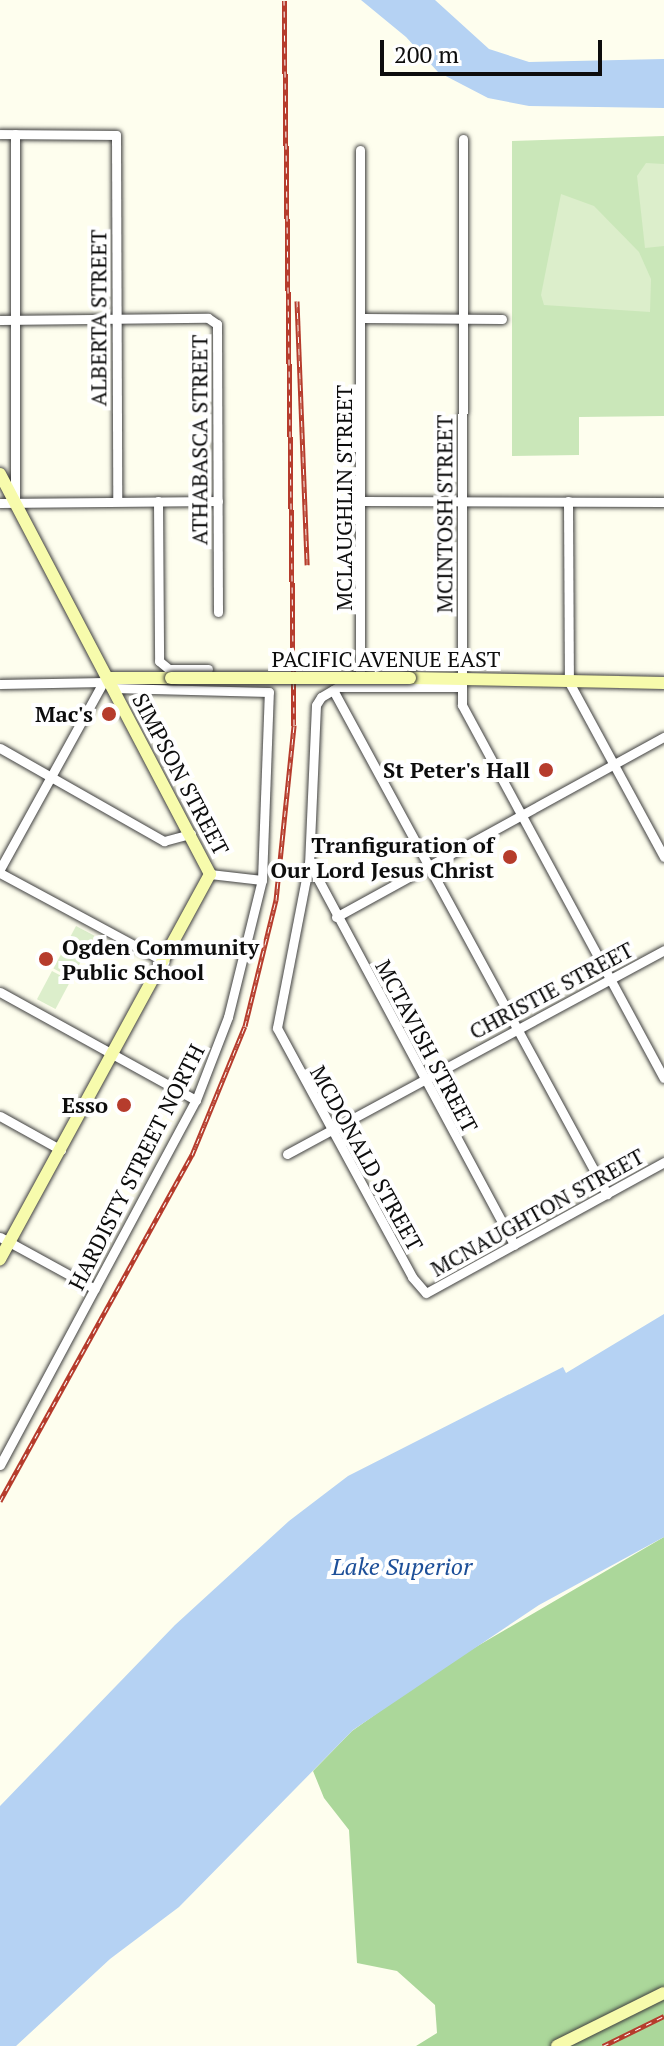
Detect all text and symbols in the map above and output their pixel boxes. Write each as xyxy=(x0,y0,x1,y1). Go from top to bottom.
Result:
scale bar xyxy=(384,24,606,74)
text: 200 m xyxy=(394,38,459,70)
street label: ALBERTA STREET xyxy=(85,229,111,407)
street label: ATHABASCA STREET xyxy=(186,335,212,545)
street label: MCLAUGHLIN STREET xyxy=(331,385,357,611)
street label: MCINTOSH STREET xyxy=(431,415,457,613)
street label: PACIFIC AVENUE EAST xyxy=(271,646,501,672)
street label: SIMPSON STREET xyxy=(127,688,235,860)
place label: Mac's xyxy=(35,701,93,727)
marker: Mac's xyxy=(100,705,118,723)
place label: St Peter's Hall xyxy=(383,757,530,783)
marker: St Peter's Hall xyxy=(537,761,555,779)
place label: Tranfiguration of Our Lord Jesus Christ xyxy=(271,831,494,882)
marker: Tranfiguration of Our Lord Jesus Christ xyxy=(501,848,519,866)
place label: Ogden Community Public School xyxy=(62,933,259,984)
street label: CHRISTIE STREET xyxy=(465,936,637,1044)
marker: Ogden Community Public School xyxy=(37,950,55,968)
street label: MCTAVISH STREET xyxy=(370,955,484,1137)
street label: HARDISTY STREET NORTH xyxy=(62,1040,210,1294)
street label: MCDONALD STREET xyxy=(305,1061,429,1255)
place label: Esso xyxy=(62,1092,108,1118)
marker: Esso xyxy=(115,1096,133,1114)
street label: MCNAUGHTON STREET xyxy=(426,1142,648,1282)
water label: Lake Superior xyxy=(332,1553,472,1581)

